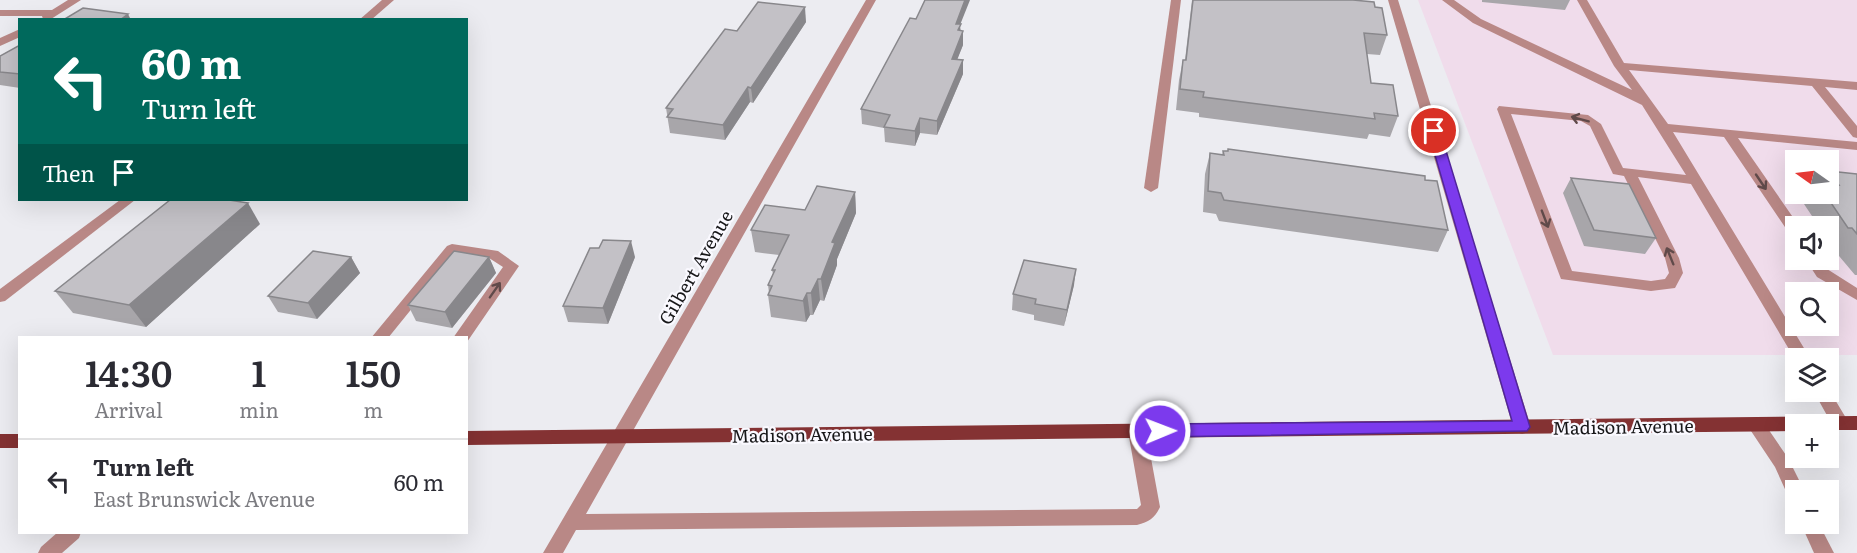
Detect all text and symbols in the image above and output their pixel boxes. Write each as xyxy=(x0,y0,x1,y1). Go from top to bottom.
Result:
text: 60 m xyxy=(141,30,242,92)
icon: left xyxy=(42,42,120,120)
text: Turn left xyxy=(141,87,256,127)
pin xyxy=(1408,105,1459,156)
one-way arrow xyxy=(1571,112,1590,124)
icon: arrive xyxy=(1417,114,1450,147)
north arrow xyxy=(1785,150,1839,204)
map controls xyxy=(1785,150,1839,534)
text: Then xyxy=(42,156,95,189)
icon: arrive xyxy=(107,156,140,189)
one-way arrow xyxy=(1755,173,1767,190)
street label: Gilbert Avenue xyxy=(651,205,739,329)
one-way arrow xyxy=(1540,209,1551,227)
button: sound xyxy=(1785,216,1839,270)
one-way arrow xyxy=(1664,247,1675,266)
one-way arrow xyxy=(489,282,501,298)
button: search xyxy=(1785,282,1839,336)
text: 14:30 xyxy=(85,345,172,398)
text: 1 xyxy=(252,345,266,398)
text: 150 xyxy=(346,345,401,398)
button: layers xyxy=(1785,348,1839,402)
text: Arrival xyxy=(95,394,163,424)
text: min xyxy=(239,394,279,424)
text: m xyxy=(364,394,383,424)
position arrow xyxy=(1128,399,1192,463)
street label: Madison Avenue xyxy=(1552,411,1694,441)
button: + xyxy=(1785,414,1839,468)
street label: Madison Avenue xyxy=(731,419,873,449)
text: Turn left xyxy=(93,450,194,483)
icon: left xyxy=(42,465,75,498)
text: 60 m xyxy=(394,465,444,498)
button: − xyxy=(1785,480,1839,534)
text: East Brunswick Avenue xyxy=(93,483,315,513)

